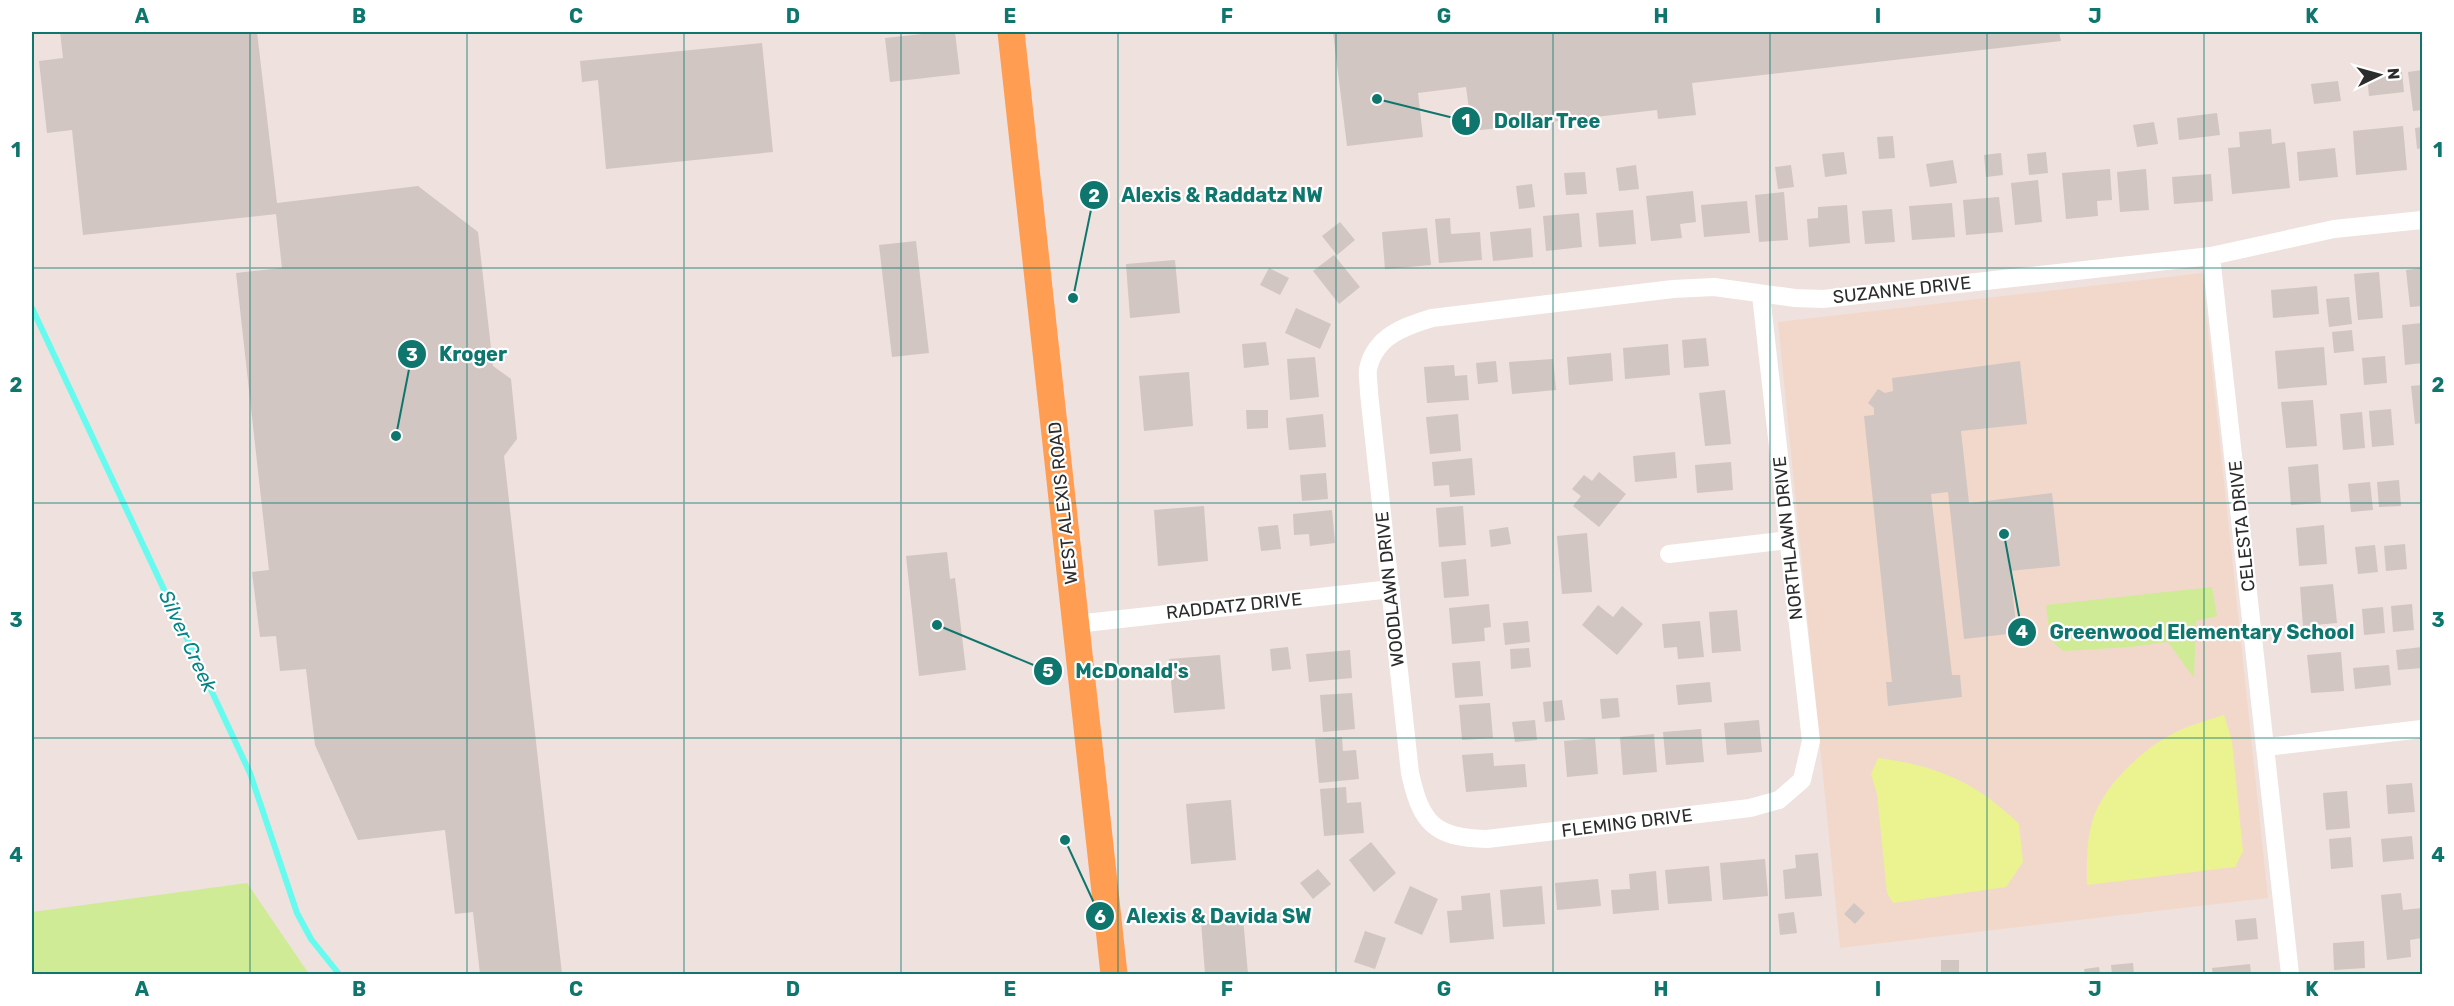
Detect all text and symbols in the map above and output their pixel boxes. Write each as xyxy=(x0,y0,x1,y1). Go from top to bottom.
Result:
text: A xyxy=(135,4,150,28)
text: B xyxy=(352,4,366,28)
text: C xyxy=(569,4,583,28)
text: D xyxy=(786,4,800,28)
text: E xyxy=(1004,4,1016,28)
text: F xyxy=(1221,4,1233,28)
text: G xyxy=(1437,4,1451,28)
text: H xyxy=(1654,4,1668,28)
text: I xyxy=(1875,4,1881,28)
text: J xyxy=(2088,4,2102,28)
text: K xyxy=(2305,4,2319,28)
north arrow xyxy=(2349,45,2409,105)
text: N xyxy=(2383,67,2403,80)
callout: Dollar Tree xyxy=(1451,102,1613,140)
text: Dollar Tree xyxy=(1494,109,1600,133)
text: 1 xyxy=(1462,110,1470,132)
text: 1 xyxy=(11,138,21,162)
text: 1 xyxy=(2433,138,2443,162)
callout: Alexis & Raddatz NW xyxy=(1079,176,1334,214)
text: Alexis & Raddatz NW xyxy=(1121,183,1323,207)
text: 2 xyxy=(1088,185,1100,207)
street label: SUZANNE DRIVE xyxy=(1832,272,1972,308)
callout: Kroger xyxy=(397,335,519,373)
text: Kroger xyxy=(439,342,507,366)
text: 3 xyxy=(406,344,418,366)
text: 2 xyxy=(10,373,23,397)
text: 2 xyxy=(2432,373,2445,397)
street label: WEST ALEXIS ROAD xyxy=(1044,421,1082,585)
street label: NORTHLAWN DRIVE xyxy=(1768,455,1808,621)
street label: CELESTA DRIVE xyxy=(2224,459,2260,593)
street label: WOODLAWN DRIVE xyxy=(1371,510,1409,668)
water label: Silver Creek xyxy=(154,586,222,696)
street label: RADDATZ DRIVE xyxy=(1165,588,1303,624)
text: 3 xyxy=(9,608,23,632)
text: 3 xyxy=(2431,608,2445,632)
callout: Greenwood Elementary School xyxy=(2007,613,2367,651)
text: Greenwood Elementary School xyxy=(2049,620,2355,644)
text: 4 xyxy=(2016,621,2028,643)
callout: McDonald's xyxy=(1033,652,1201,690)
text: McDonald's xyxy=(1075,659,1189,683)
text: 5 xyxy=(1042,660,1054,682)
street label: FLEMING DRIVE xyxy=(1560,804,1694,842)
text: 4 xyxy=(9,843,23,867)
text: 4 xyxy=(2431,843,2445,867)
callout: Alexis & Davida SW xyxy=(1085,897,1324,935)
text: Alexis & Davida SW xyxy=(1126,904,1312,928)
text: 6 xyxy=(1094,906,1106,928)
text: A xyxy=(135,977,150,1001)
text: B xyxy=(352,977,366,1001)
text: C xyxy=(569,977,583,1001)
text: D xyxy=(786,977,800,1001)
text: E xyxy=(1004,977,1016,1001)
text: F xyxy=(1221,977,1233,1001)
text: G xyxy=(1437,977,1451,1001)
text: H xyxy=(1654,977,1668,1001)
text: I xyxy=(1875,977,1881,1001)
text: J xyxy=(2088,977,2102,1001)
text: K xyxy=(2305,977,2319,1001)

